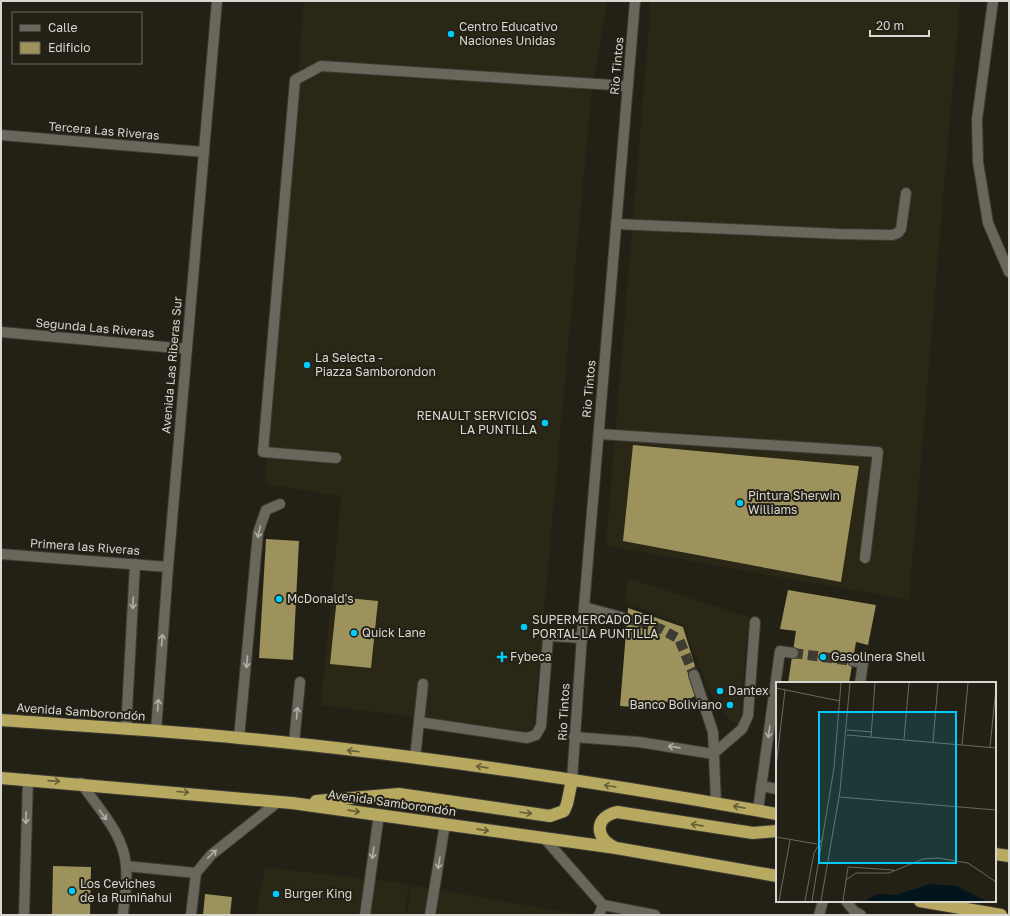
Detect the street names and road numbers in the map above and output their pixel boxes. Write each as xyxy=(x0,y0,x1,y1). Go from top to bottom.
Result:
street label: Rio Tintos xyxy=(607,36,626,95)
street label: Tercera Las Riveras xyxy=(48,118,160,143)
street label: Avenida Las Riberas Sur xyxy=(158,295,185,434)
street label: Segunda Las Riveras xyxy=(35,315,155,340)
street label: Rio Tintos xyxy=(579,359,598,418)
street label: Primera las Riveras xyxy=(30,535,141,558)
street label: Rio Tintos xyxy=(554,683,573,741)
street label: Avenida Samborondón xyxy=(16,700,146,723)
street label: Avenida Samborondón xyxy=(327,786,457,819)

